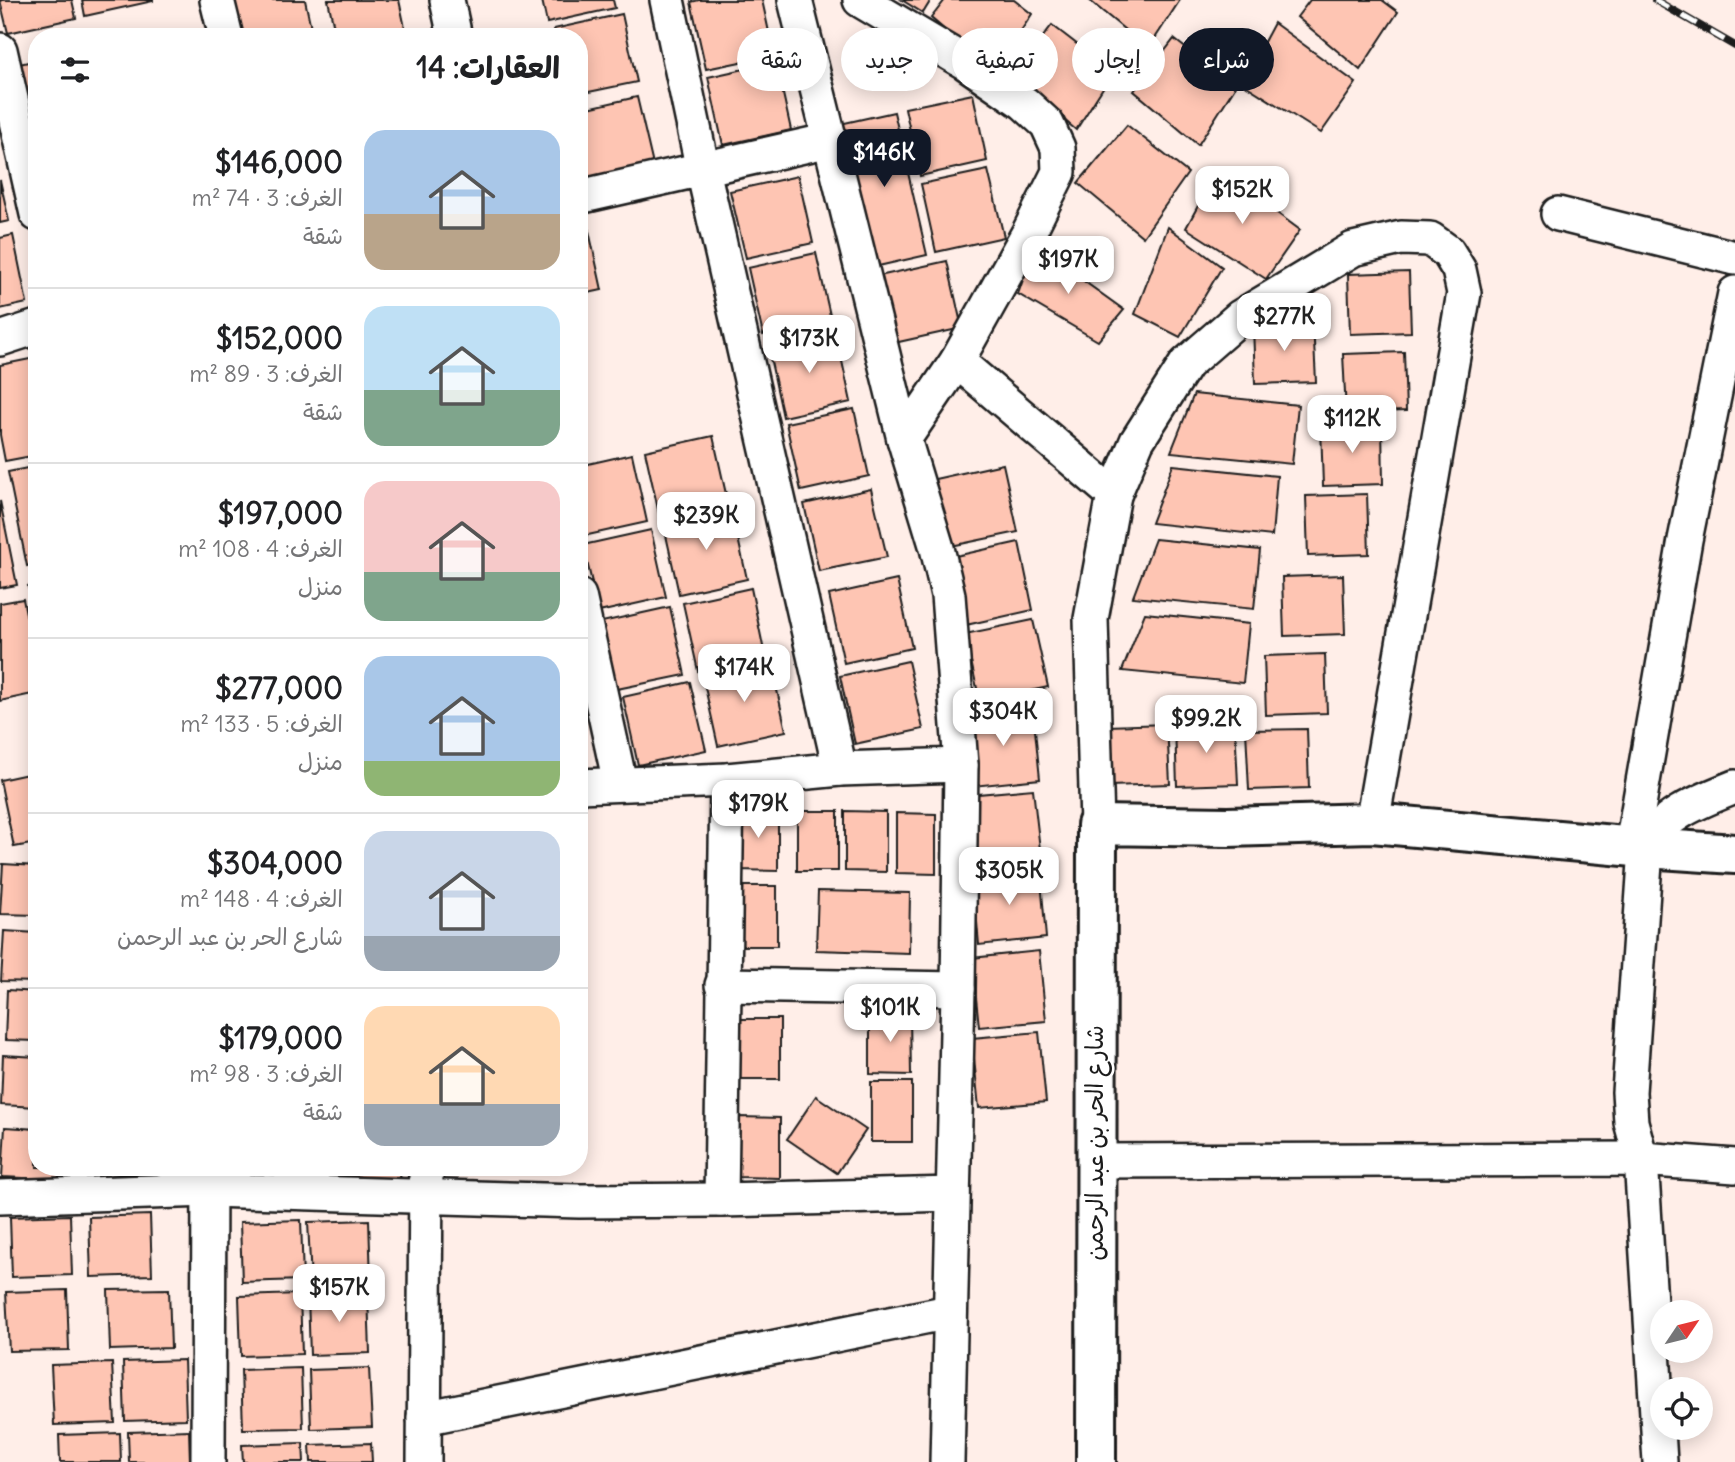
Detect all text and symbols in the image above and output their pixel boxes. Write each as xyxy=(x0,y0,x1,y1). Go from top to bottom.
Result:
chip: شقة xyxy=(737,28,827,91)
chip: جديد xyxy=(841,28,938,91)
chip: تصفية xyxy=(952,28,1058,91)
chip: إيجار xyxy=(1072,28,1165,91)
chip: شراء xyxy=(1179,28,1274,91)
text: العقارات: 14 xyxy=(416,48,560,86)
icon: filters xyxy=(56,51,94,89)
pin: $146K xyxy=(835,130,933,189)
text: $146K xyxy=(853,137,915,166)
text: $146,000 xyxy=(215,143,343,181)
icon: home xyxy=(420,158,504,242)
pin: $152K xyxy=(1193,166,1291,226)
text: $152K xyxy=(1211,174,1273,203)
text: الغرف: 3 · 74 m² xyxy=(192,183,343,212)
text: شقة xyxy=(303,221,343,250)
pin: $197K xyxy=(1019,236,1117,296)
text: $197K xyxy=(1038,244,1098,273)
pin: $277K xyxy=(1235,294,1333,353)
text: $277K xyxy=(1253,301,1315,330)
pin: $173K xyxy=(760,316,858,375)
text: $152,000 xyxy=(216,319,343,357)
text: $173K xyxy=(779,323,839,352)
icon: home xyxy=(420,334,504,418)
text: الغرف: 3 · 89 m² xyxy=(189,359,343,388)
pin: $112K xyxy=(1303,396,1401,455)
text: شقة xyxy=(303,397,343,426)
text: $112K xyxy=(1323,403,1381,432)
pin: $239K xyxy=(657,492,755,552)
text: $197,000 xyxy=(218,494,343,532)
text: $239K xyxy=(673,500,739,529)
icon: home xyxy=(420,509,504,593)
text: الغرف: 4 · 108 m² xyxy=(178,534,343,563)
text: منزل xyxy=(298,572,343,601)
pin: $174K xyxy=(695,644,793,704)
text: $174K xyxy=(714,652,774,681)
text: $277,000 xyxy=(215,669,343,707)
icon: home xyxy=(420,684,504,768)
pin: $304K xyxy=(954,688,1052,748)
text: $304K xyxy=(969,696,1037,725)
pin: $99.2K xyxy=(1149,696,1263,755)
text: $99.2K xyxy=(1171,703,1241,732)
text: الغرف: 5 · 133 m² xyxy=(180,709,343,738)
text: منزل xyxy=(298,747,343,776)
pin: $179K xyxy=(709,780,807,840)
text: $179K xyxy=(728,788,788,817)
text: $304,000 xyxy=(207,844,343,882)
pin: $305K xyxy=(960,848,1058,907)
text: $305K xyxy=(975,855,1043,884)
icon: home xyxy=(420,859,504,943)
text: الغرف: 4 · 148 m² xyxy=(180,884,343,913)
text: شارع الحر بن عبد الرحمن xyxy=(117,922,343,951)
pin: $101K xyxy=(841,984,939,1044)
text: $101K xyxy=(860,992,920,1021)
text: $179,000 xyxy=(218,1019,343,1057)
street label: شارع الحر بن عبد الرحمن xyxy=(1079,1025,1112,1261)
icon: home xyxy=(420,1034,504,1118)
text: الغرف: 3 · 98 m² xyxy=(189,1059,343,1088)
text: شقة xyxy=(303,1097,343,1126)
pin: $157K xyxy=(290,1264,388,1324)
text: $157K xyxy=(309,1272,369,1301)
north arrow xyxy=(1650,1300,1713,1363)
map controls xyxy=(1650,1300,1713,1440)
button: locate xyxy=(1650,1377,1713,1440)

